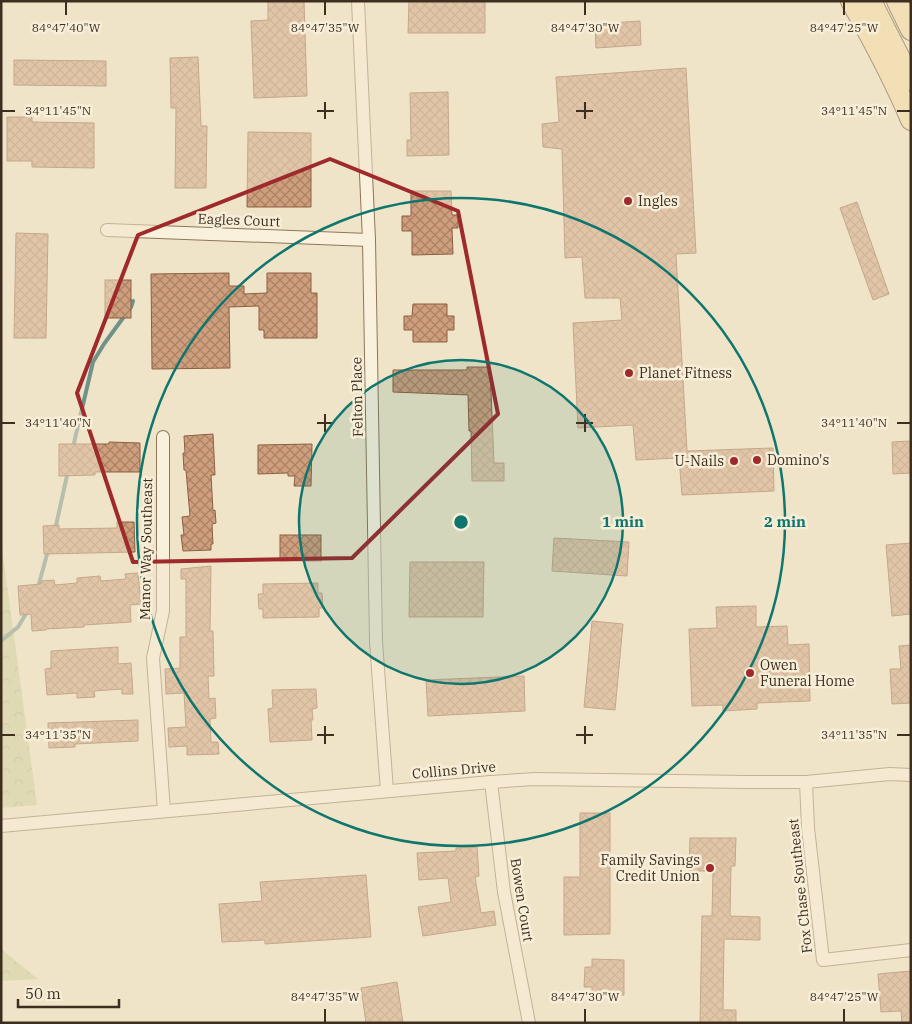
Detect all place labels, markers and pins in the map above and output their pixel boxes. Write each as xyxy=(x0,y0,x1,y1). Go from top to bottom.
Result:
place label: Ingles xyxy=(638,192,678,210)
marker: Ingles xyxy=(622,195,634,207)
place label: Planet Fitness xyxy=(639,364,732,382)
marker: Planet Fitness xyxy=(623,367,635,379)
place label: Domino's xyxy=(767,451,829,469)
place label: U-Nails xyxy=(674,452,724,470)
marker: Domino's xyxy=(751,454,763,466)
marker: U-Nails xyxy=(728,455,740,467)
centre of rings xyxy=(452,513,470,531)
place label: Owen Funeral Home xyxy=(760,656,855,690)
marker: Owen Funeral Home xyxy=(744,667,756,679)
place label: Family Savings Credit Union xyxy=(601,851,700,885)
marker: Family Savings Credit Union xyxy=(704,862,716,874)

